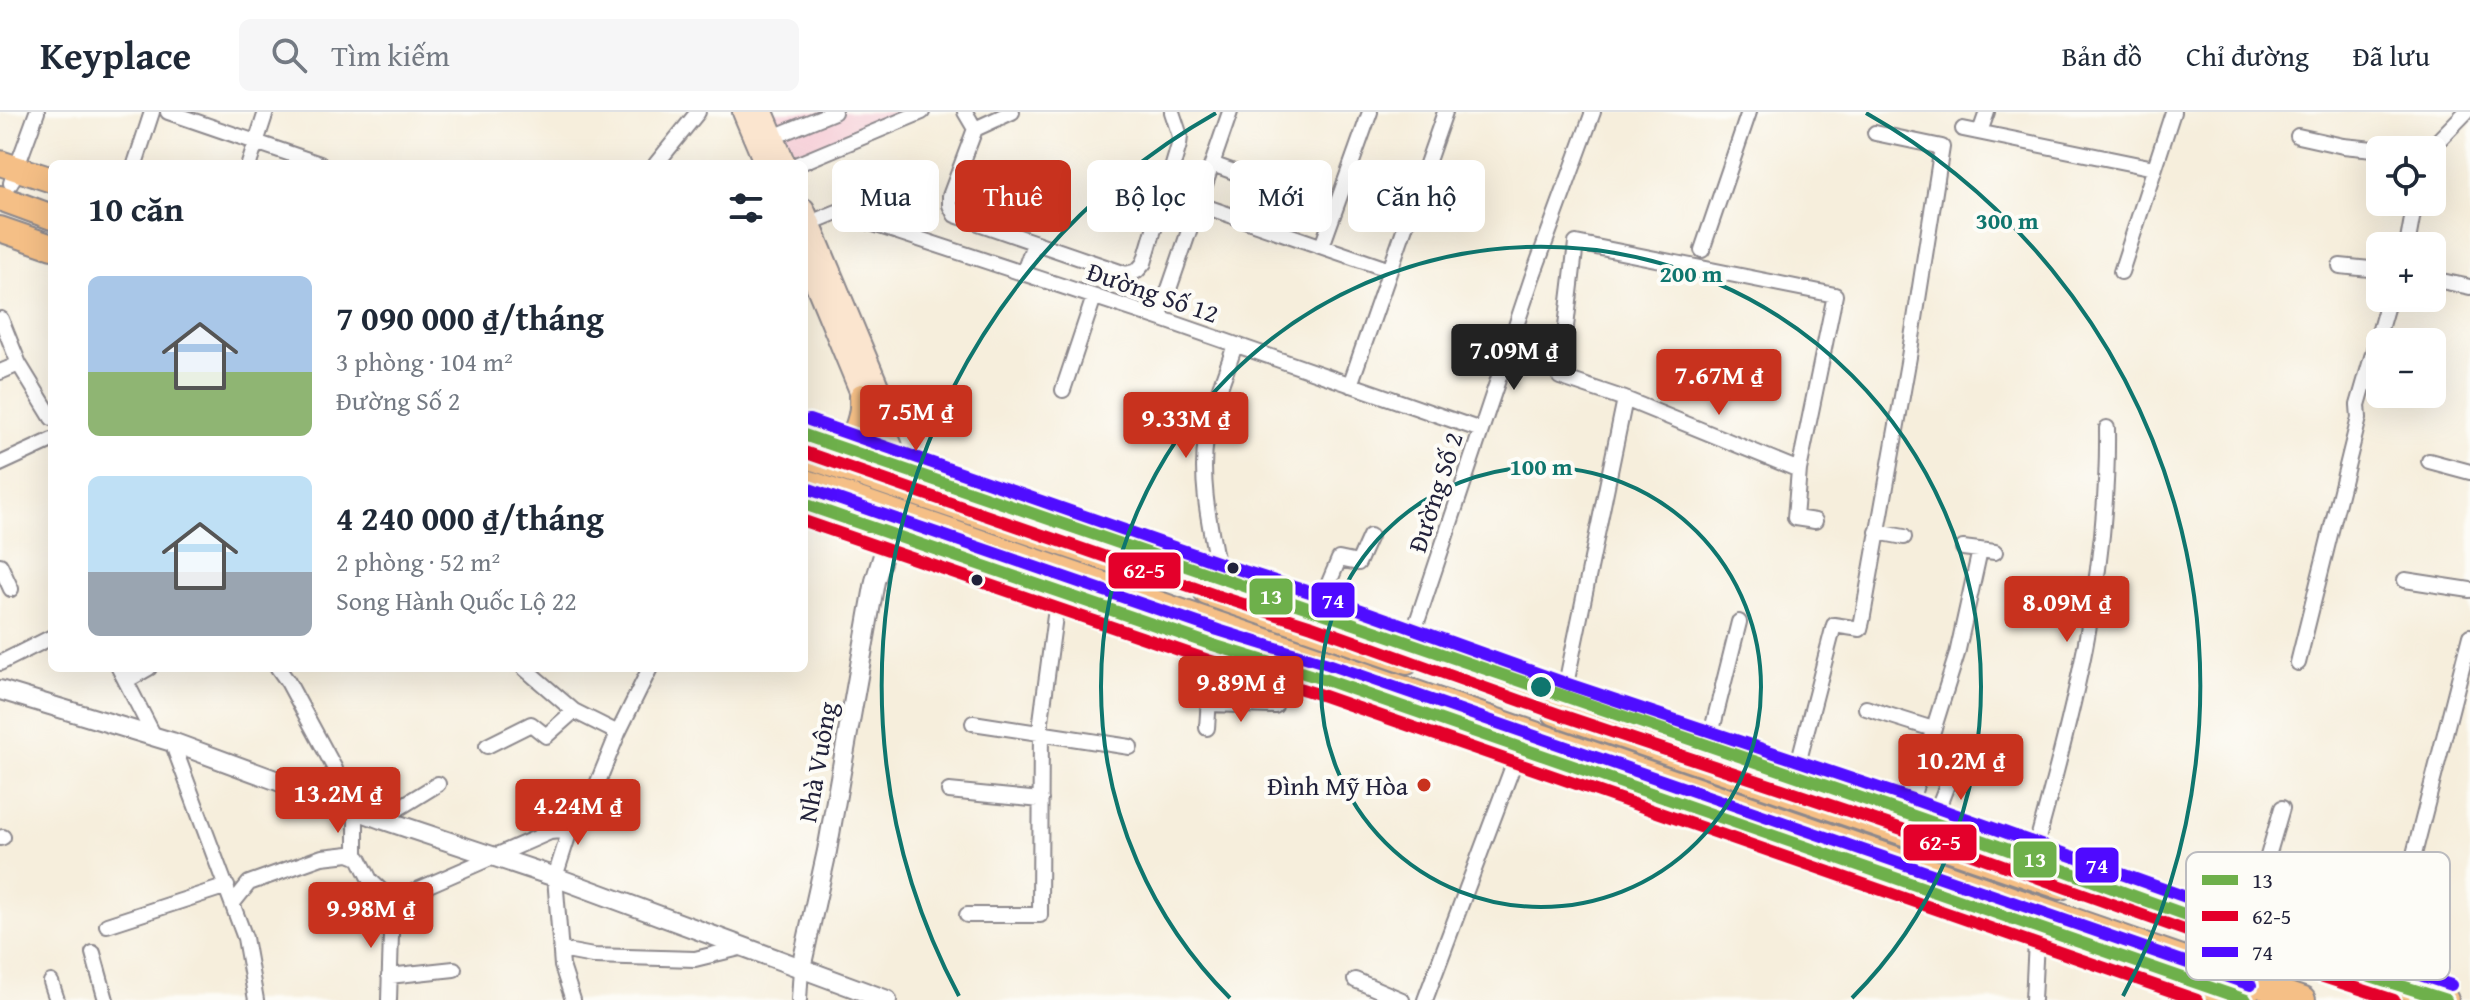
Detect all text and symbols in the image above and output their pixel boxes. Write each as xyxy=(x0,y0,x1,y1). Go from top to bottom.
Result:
search box xyxy=(239,19,799,91)
text: Keyplace xyxy=(40,27,191,83)
icon: search xyxy=(267,33,311,77)
text: Tìm kiếm xyxy=(331,33,450,77)
text: Bản đồ xyxy=(2062,35,2142,76)
text: Chỉ đường xyxy=(2186,35,2309,76)
text: Đã lưu xyxy=(2353,35,2430,76)
map controls xyxy=(2366,136,2446,408)
button: locate xyxy=(2366,136,2446,216)
chip: Mua xyxy=(832,160,939,232)
chip: Thuê xyxy=(955,160,1071,232)
chip: Bộ lọc xyxy=(1087,160,1214,232)
chip: Mới xyxy=(1230,160,1332,232)
chip: Căn hộ xyxy=(1348,160,1485,232)
text: 10 căn xyxy=(88,184,184,233)
icon: filters xyxy=(724,186,768,230)
text: 300 m xyxy=(1975,203,2039,238)
button: + xyxy=(2366,232,2446,312)
street label: Đường Số 12 xyxy=(1082,251,1224,333)
text: 200 m xyxy=(1659,256,1723,291)
text: 7 090 000 ₫/tháng xyxy=(336,293,604,342)
icon: home xyxy=(152,308,248,404)
pin: 7.09M ₫ xyxy=(1440,324,1588,392)
button: − xyxy=(2366,328,2446,408)
text: 7.09M ₫ xyxy=(1469,330,1559,369)
text: 3 phòng · 104 m² xyxy=(336,342,513,381)
pin: 7.67M ₫ xyxy=(1645,349,1793,417)
text: 7.67M ₫ xyxy=(1674,355,1764,394)
text: Đường Số 2 xyxy=(336,381,460,420)
pin: 7.5M ₫ xyxy=(851,385,981,453)
text: 7.5M ₫ xyxy=(878,391,954,430)
pin: 9.33M ₫ xyxy=(1112,392,1260,460)
text: 9.33M ₫ xyxy=(1141,398,1231,437)
street label: Đường Số 2 xyxy=(1397,427,1473,557)
text: 100 m xyxy=(1509,449,1573,484)
text: 4 240 000 ₫/tháng xyxy=(336,493,604,542)
icon: home xyxy=(152,508,248,604)
text: 2 phòng · 52 m² xyxy=(336,542,500,581)
line badge: 62-5 xyxy=(1107,551,1182,590)
text: 62-5 xyxy=(1123,554,1165,586)
unlabelled marker xyxy=(1225,560,1241,576)
unlabelled marker xyxy=(969,572,985,588)
pin: 8.09M ₫ xyxy=(1993,576,2141,644)
line badge: 13 xyxy=(1248,577,1294,616)
text: 13 xyxy=(1260,580,1282,612)
text: Song Hành Quốc Lộ 22 xyxy=(336,581,577,620)
line badge: 74 xyxy=(1310,581,1356,619)
text: 8.09M ₫ xyxy=(2022,582,2112,621)
text: 74 xyxy=(1322,584,1344,616)
pin: 9.89M ₫ xyxy=(1167,656,1315,724)
text: 9.89M ₫ xyxy=(1196,662,1286,701)
centre of rings xyxy=(1527,673,1555,701)
street label: Nhà Vuông xyxy=(787,699,847,825)
pin: 10.2M ₫ xyxy=(1887,734,2035,802)
text: 10.2M ₫ xyxy=(1916,740,2006,779)
place label: Đình Mỹ Hòa xyxy=(1267,766,1409,805)
pin: 13.2M ₫ xyxy=(264,767,412,835)
text: 13.2M ₫ xyxy=(293,773,383,812)
marker: Đình Mỹ Hòa xyxy=(1415,776,1433,794)
pin: 4.24M ₫ xyxy=(504,779,652,847)
text: 4.24M ₫ xyxy=(533,785,623,824)
line badge: 62-5 xyxy=(1902,823,1978,862)
text: 62-5 xyxy=(1919,826,1961,858)
line badge: 13 xyxy=(2012,840,2058,879)
text: 13 xyxy=(2024,843,2046,875)
line badge: 74 xyxy=(2074,846,2120,884)
text: 74 xyxy=(2086,849,2108,881)
legend xyxy=(2186,852,2450,980)
text: 13 xyxy=(2252,864,2273,896)
pin: 9.98M ₫ xyxy=(297,882,445,950)
text: 9.98M ₫ xyxy=(326,888,416,927)
text: 62-5 xyxy=(2252,900,2291,932)
text: 74 xyxy=(2252,936,2273,968)

